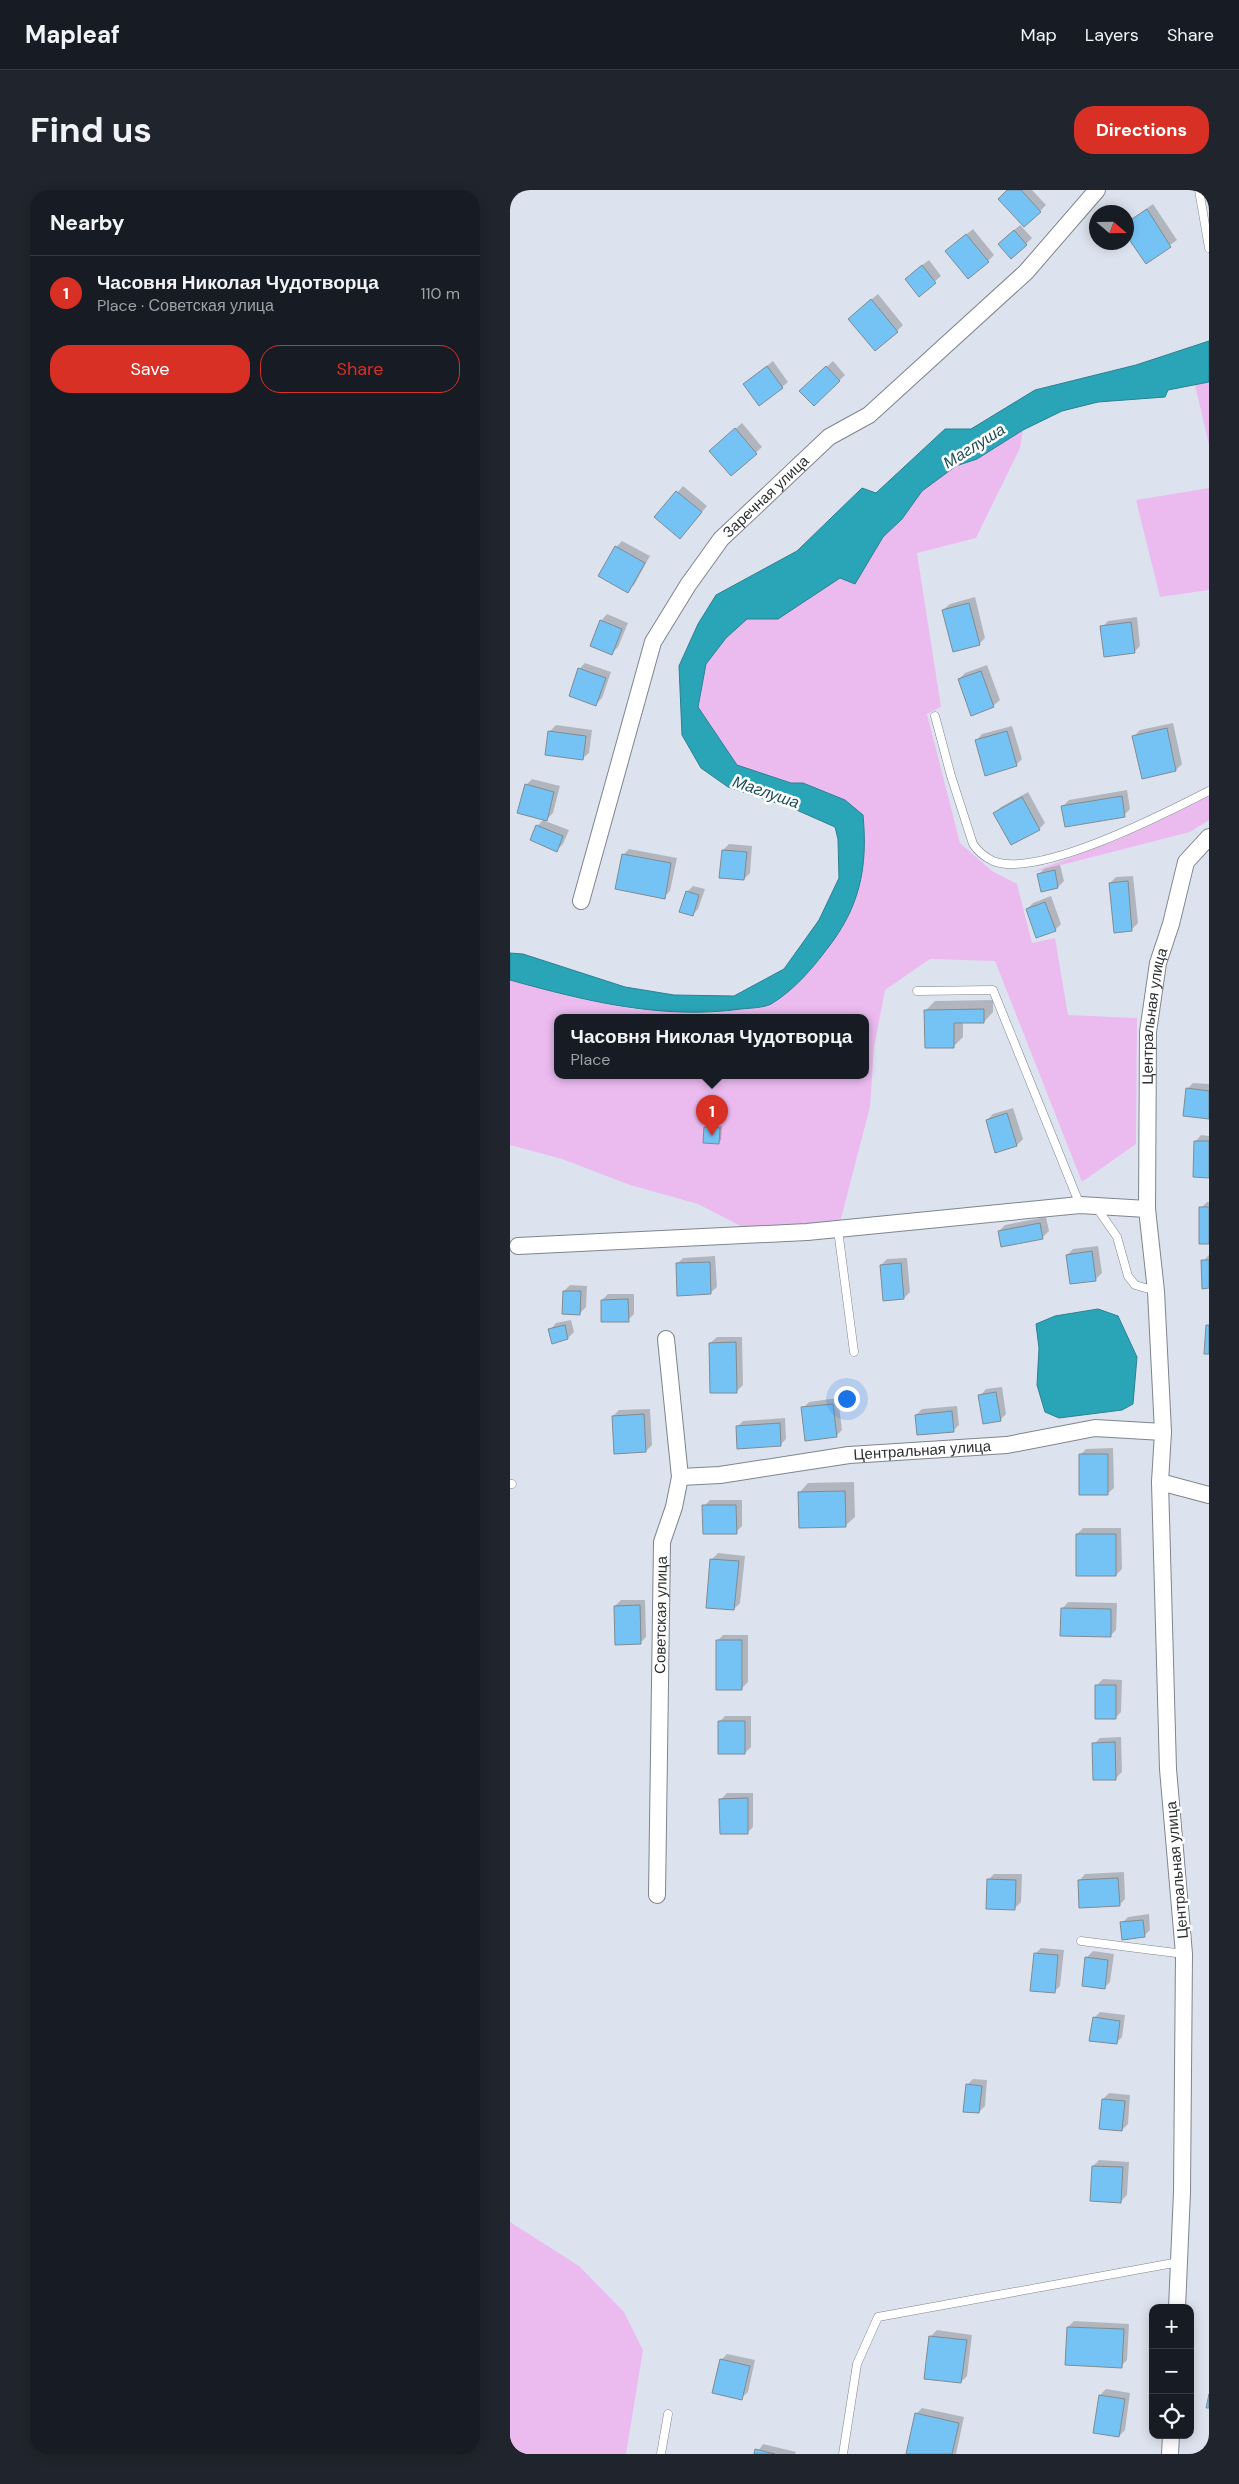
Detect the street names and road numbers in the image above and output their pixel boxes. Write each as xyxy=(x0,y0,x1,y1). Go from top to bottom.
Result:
street label: Заречная улица xyxy=(718,451,814,542)
street label: Центральная улица xyxy=(1138,944,1173,1085)
street label: Центральная улица xyxy=(853,1436,992,1465)
street label: Советская улица xyxy=(650,1555,672,1674)
street label: Центральная улица xyxy=(1161,1800,1193,1940)

